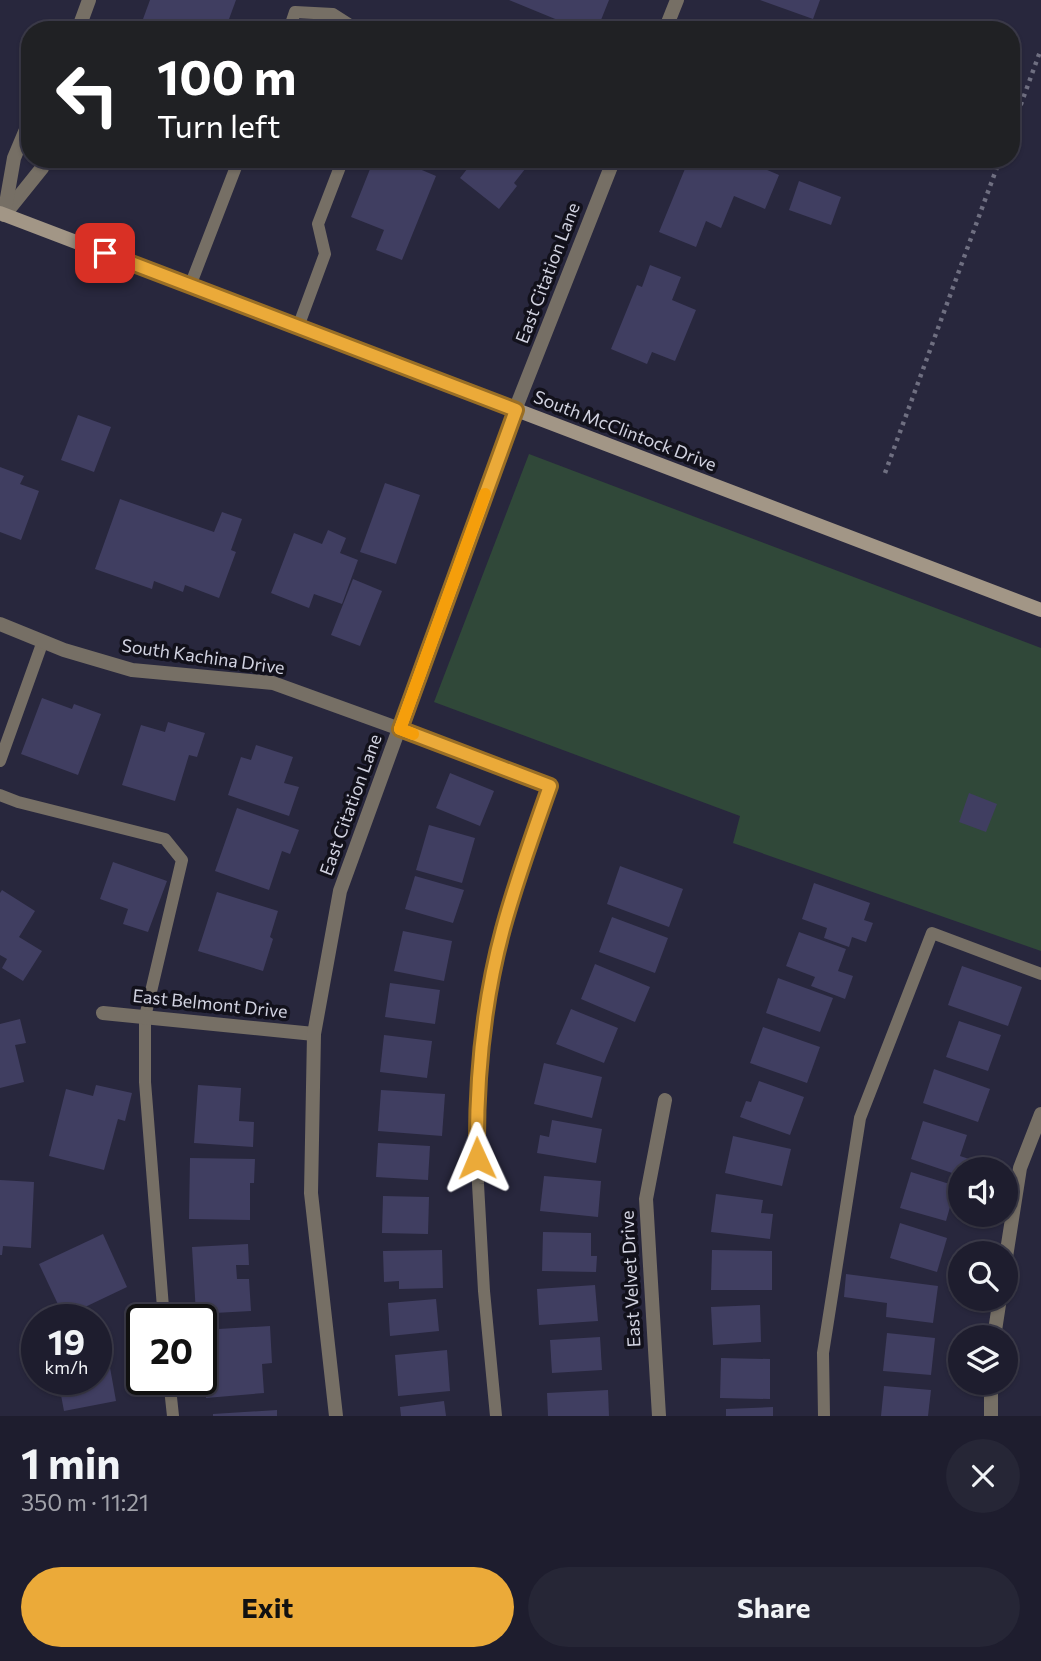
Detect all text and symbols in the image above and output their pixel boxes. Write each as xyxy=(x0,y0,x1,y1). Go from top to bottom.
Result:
text: 100 m xyxy=(157,45,296,105)
icon: left xyxy=(42,49,133,140)
text: Turn left xyxy=(157,105,281,145)
street label: East Citation Lane xyxy=(510,199,584,346)
pin xyxy=(75,223,135,283)
icon: arrive xyxy=(86,234,124,272)
street label: South McClintock Drive xyxy=(531,385,720,475)
street label: South Kachina Drive xyxy=(120,634,286,678)
street label: East Citation Lane xyxy=(314,731,386,878)
street label: East Belmont Drive xyxy=(131,984,289,1022)
position arrow xyxy=(440,1121,514,1195)
map controls xyxy=(948,1157,1018,1395)
button: sound xyxy=(948,1157,1018,1227)
street label: East Velvet Drive xyxy=(615,1210,645,1348)
button: search xyxy=(948,1241,1018,1311)
speed limit sign: 20 xyxy=(126,1304,217,1395)
text: 19 xyxy=(48,1319,85,1362)
button: layers xyxy=(948,1325,1018,1395)
text: km/h xyxy=(45,1356,88,1378)
text: 1 min xyxy=(21,1436,121,1488)
button: close xyxy=(946,1439,1020,1513)
text: 350 m · 11:21 xyxy=(21,1488,149,1516)
button: Exit xyxy=(21,1567,514,1647)
button: Share xyxy=(528,1567,1020,1647)

